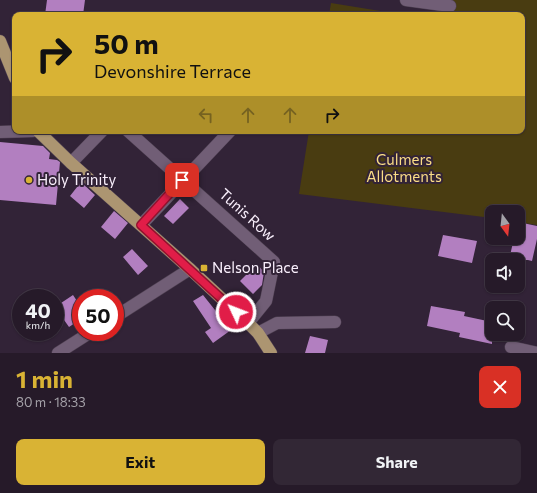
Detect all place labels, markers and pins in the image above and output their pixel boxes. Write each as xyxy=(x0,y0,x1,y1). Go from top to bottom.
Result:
pin xyxy=(165,163,199,197)
place label: Holy Trinity xyxy=(37,170,116,188)
marker: Holy Trinity xyxy=(24,175,34,185)
place label: Nelson Place xyxy=(212,258,299,276)
marker: Nelson Place xyxy=(199,263,209,273)

